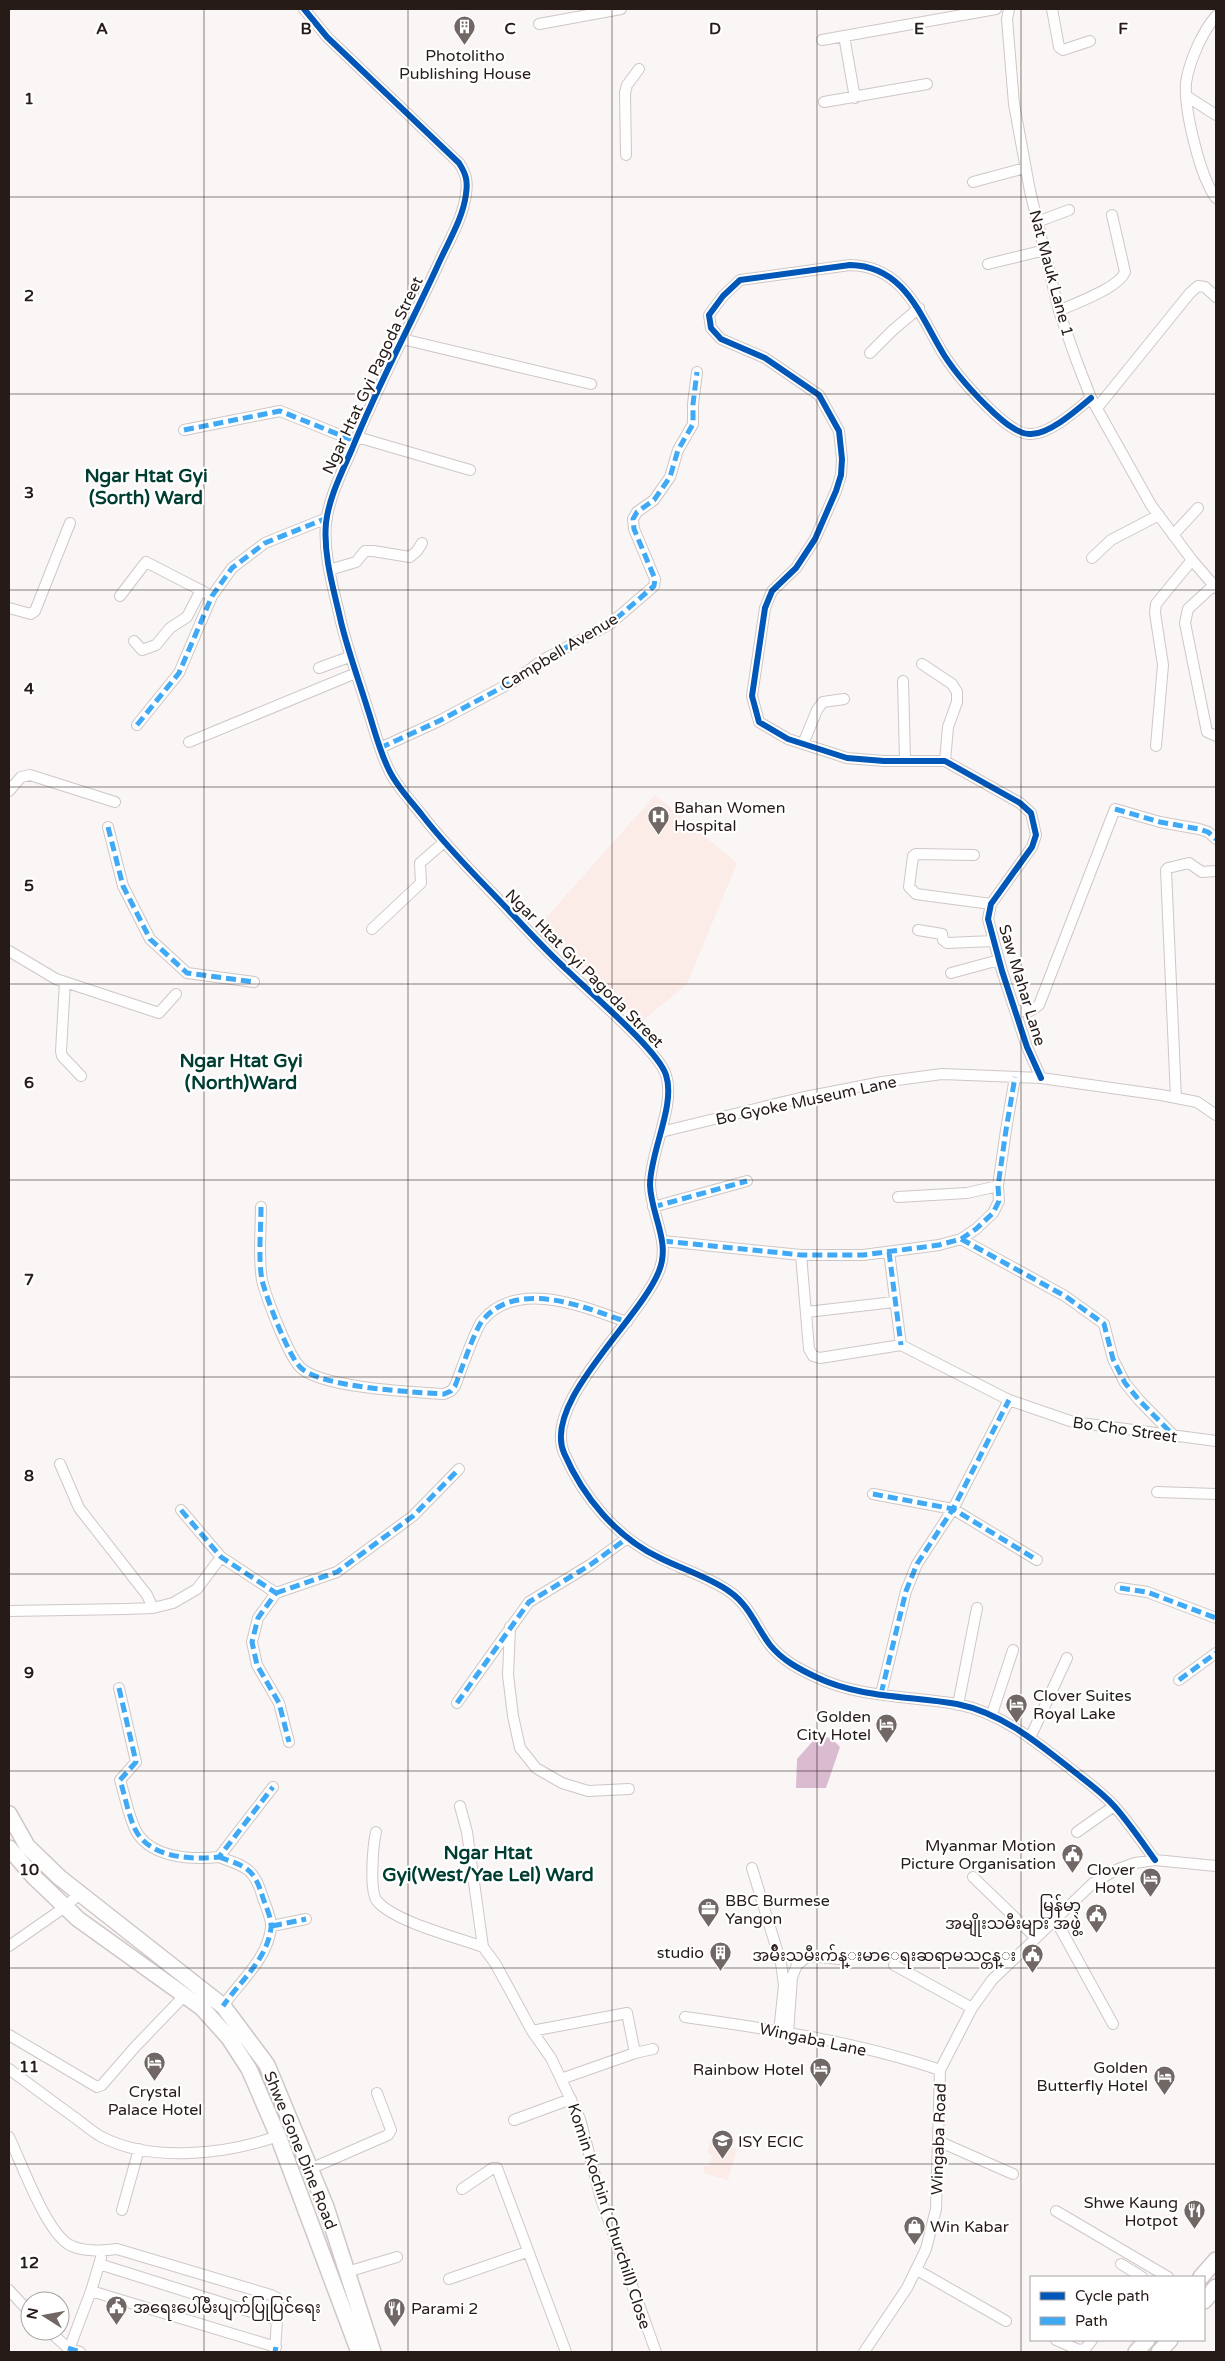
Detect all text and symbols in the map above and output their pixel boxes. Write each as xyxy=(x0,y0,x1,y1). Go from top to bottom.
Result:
building icon: Photolitho Publishing House xyxy=(453,14,477,45)
text: A xyxy=(96,19,108,39)
text: B xyxy=(300,19,312,39)
text: C xyxy=(504,19,516,39)
text: D xyxy=(709,19,721,39)
text: E xyxy=(914,19,924,39)
text: F xyxy=(1118,19,1128,39)
place label: Photolitho Publishing House xyxy=(399,46,531,84)
text: 1 xyxy=(24,89,34,109)
street label: Nat Mauk Lane 1 xyxy=(1025,208,1078,339)
street label: Ngar Htat Gyi Pagoda Street xyxy=(318,273,428,478)
text: 2 xyxy=(24,286,34,306)
district label: Ngar Htat Gyi (Sorth) Ward xyxy=(84,465,208,509)
text: 3 xyxy=(24,483,34,503)
street label: Campbell Avenue xyxy=(497,609,622,695)
text: 4 xyxy=(24,679,34,699)
place label: Bahan Women Hospital xyxy=(674,798,785,836)
hospital icon: Bahan Women Hospital xyxy=(646,804,670,835)
text: 5 xyxy=(24,876,34,896)
street label: Ngar Htat Gyi Pagoda Street xyxy=(501,885,668,1052)
street label: Saw Mahar Lane xyxy=(994,922,1050,1048)
district label: Ngar Htat Gyi (North)Ward xyxy=(179,1050,303,1094)
street label: Bo Gyoke Museum Lane xyxy=(714,1072,898,1130)
text: 6 xyxy=(24,1073,34,1093)
text: 7 xyxy=(24,1270,34,1290)
street label: Bo Cho Street xyxy=(1071,1413,1178,1447)
text: 8 xyxy=(24,1466,34,1486)
text: 9 xyxy=(24,1663,34,1683)
place label: Clover Suites Royal Lake xyxy=(1033,1686,1132,1724)
hotel icon: Clover Suites Royal Lake xyxy=(1005,1692,1029,1723)
place label: Golden City Hotel xyxy=(797,1707,871,1745)
hotel icon: Golden City Hotel xyxy=(875,1713,899,1744)
place label: Myanmar Motion Picture Organisation xyxy=(900,1836,1056,1874)
district label: Ngar Htat Gyi(West/Yae Lel) Ward xyxy=(382,1842,594,1887)
public building icon: Myanmar Motion Picture Organisation xyxy=(1060,1842,1084,1873)
text: 10 xyxy=(19,1860,39,1880)
place label: Clover Hotel xyxy=(1087,1860,1136,1898)
hotel icon: Clover Hotel xyxy=(1139,1866,1163,1897)
place label: BBC Burmese Yangon xyxy=(725,1891,830,1929)
place label: မြန်မာ့ အမျိုးသမီးများ အဖွဲ့ xyxy=(945,1894,1084,1937)
office icon: BBC Burmese Yangon xyxy=(697,1897,721,1928)
public building icon: မြန်မာ့ အမျိုးသမီးများ အဖွဲ့ xyxy=(1085,1902,1109,1933)
building icon: studio xyxy=(708,1940,732,1971)
place label: studio xyxy=(657,1943,704,1963)
public building icon: အမ်ိဳးသမီးက်န္းမာေရးဆရာမသင္တန္း xyxy=(1020,1943,1044,1974)
place label: အမ်ိဳးသမီးက်န္းမာေရးဆရာမသင္တန္း xyxy=(752,1944,1016,1969)
street label: Wingaba Lane xyxy=(757,2019,868,2061)
hotel icon: Crystal Palace Hotel xyxy=(143,2050,167,2081)
text: 11 xyxy=(19,2057,39,2077)
hotel icon: Rainbow Hotel xyxy=(808,2057,832,2088)
place label: Golden Butterfly Hotel xyxy=(1036,2058,1148,2096)
place label: Rainbow Hotel xyxy=(693,2060,804,2080)
hotel icon: Golden Butterfly Hotel xyxy=(1152,2064,1176,2095)
street label: Shwe Gone Dine Road xyxy=(259,2068,341,2232)
place label: Crystal Palace Hotel xyxy=(108,2082,202,2120)
street label: Wingaba Road xyxy=(927,2083,951,2195)
street label: Komin Kochin ( Churchill) Close xyxy=(563,2101,655,2332)
school or university icon: ISY ECIC xyxy=(710,2129,734,2160)
place label: ISY ECIC xyxy=(738,2132,804,2152)
place label: Shwe Kaung Hotpot xyxy=(1084,2193,1178,2231)
restaurant icon: Shwe Kaung Hotpot xyxy=(1182,2199,1206,2230)
shop icon: Win Kabar xyxy=(902,2214,926,2245)
place label: Win Kabar xyxy=(930,2217,1010,2237)
text: 12 xyxy=(19,2253,39,2273)
legend xyxy=(1030,2276,1205,2341)
text: Cycle path xyxy=(1075,2287,1149,2305)
north arrow xyxy=(20,2291,70,2341)
public building icon: အရေးပေါ်မီးပျက်ပြုပြင်ရေး xyxy=(105,2295,129,2326)
place label: အရေးပေါ်မီးပျက်ပြုပြင်ရေး xyxy=(133,2296,321,2321)
restaurant icon: Parami 2 xyxy=(383,2296,407,2327)
place label: Parami 2 xyxy=(411,2299,478,2319)
text: N xyxy=(23,2306,42,2321)
text: Path xyxy=(1075,2312,1108,2330)

